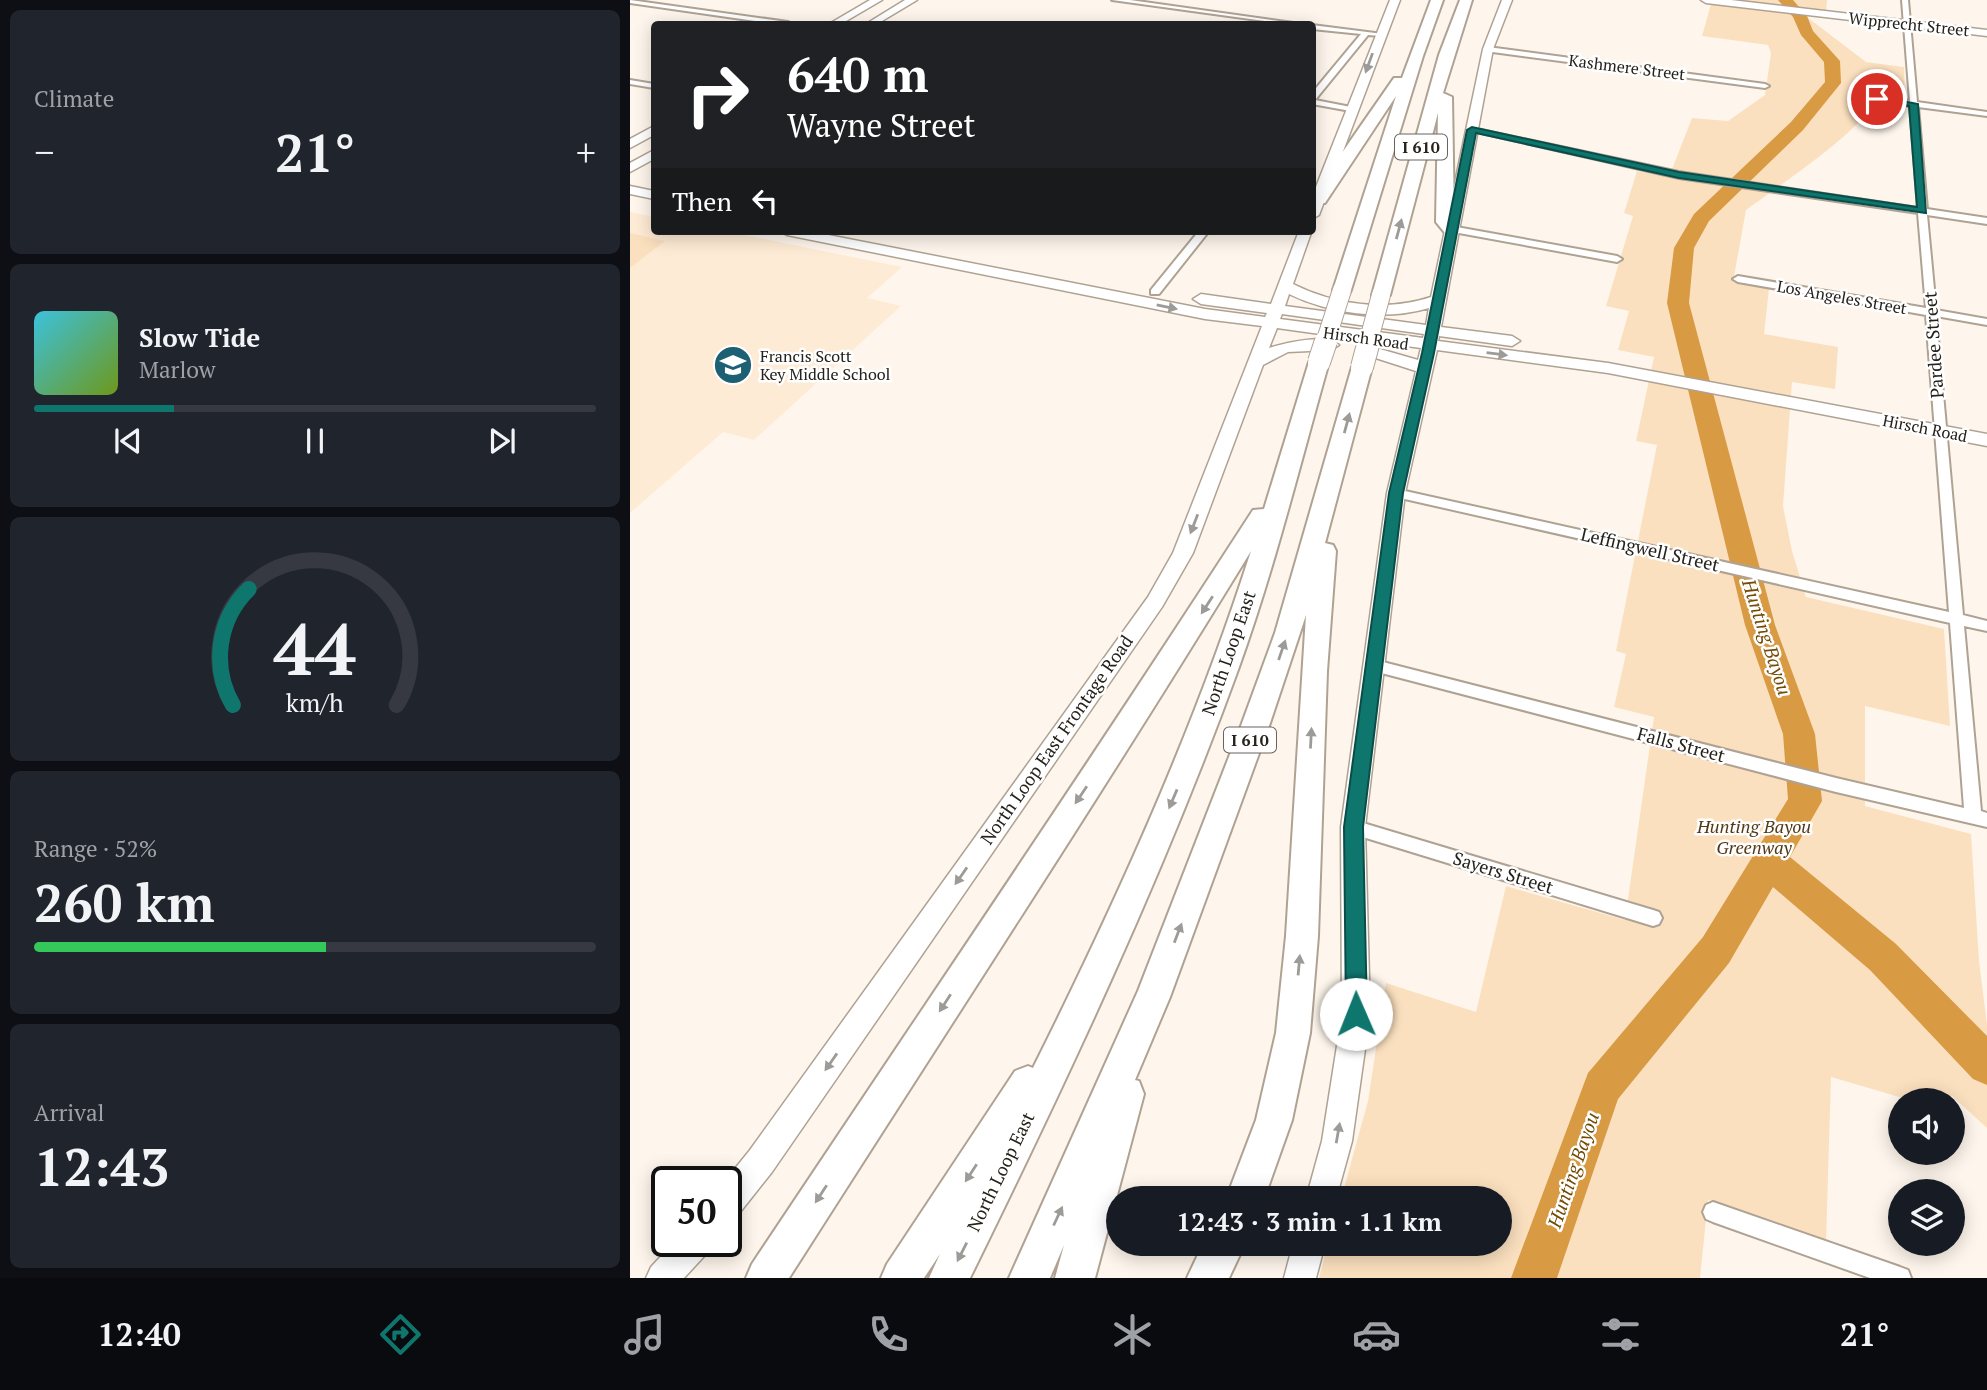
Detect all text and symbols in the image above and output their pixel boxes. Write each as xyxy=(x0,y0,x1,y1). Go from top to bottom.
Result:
street label: Wipprecht Street xyxy=(1847,7,1971,41)
text: 640 m xyxy=(787,41,929,106)
icon: right xyxy=(672,49,763,140)
street label: Kashmere Street xyxy=(1567,49,1687,85)
one-way arrow xyxy=(1363,53,1374,74)
pin xyxy=(1847,69,1907,129)
icon: arrive xyxy=(1858,80,1896,118)
text: Climate xyxy=(34,83,114,114)
text: Wayne Street xyxy=(787,104,975,146)
text: 21° xyxy=(275,118,355,187)
text: − xyxy=(34,127,54,177)
text: + xyxy=(576,127,596,177)
road number: I 610 xyxy=(1395,134,1447,160)
icon: left xyxy=(746,182,784,220)
text: Then xyxy=(672,184,732,218)
one-way arrow xyxy=(1394,218,1405,240)
street label: Los Angeles Street xyxy=(1775,275,1909,319)
street label: Pardee Street xyxy=(1917,290,1949,399)
one-way arrow xyxy=(1156,302,1178,313)
text: Slow Tide xyxy=(139,320,260,354)
street label: Hirsch Road xyxy=(1322,321,1410,355)
school or university icon: Francis Scott Key Middle School xyxy=(712,344,754,386)
place label: Francis Scott Key Middle School xyxy=(760,345,891,385)
one-way arrow xyxy=(1486,348,1508,359)
text: Marlow xyxy=(139,354,216,385)
street label: Hirsch Road xyxy=(1881,409,1969,447)
one-way arrow xyxy=(1343,412,1353,433)
icon: previous xyxy=(109,422,147,460)
icon: pause xyxy=(296,422,334,460)
icon: next xyxy=(483,422,521,460)
one-way arrow xyxy=(1189,513,1200,534)
street label: Leffingwell Street xyxy=(1579,521,1722,577)
water label: Hunting Bayou xyxy=(1737,575,1798,698)
street label: North Loop East xyxy=(1196,587,1261,718)
one-way arrow xyxy=(1200,596,1213,615)
text: 44 xyxy=(274,599,356,696)
street label: North Loop East Frontage Road xyxy=(974,630,1138,849)
one-way arrow xyxy=(1277,640,1288,661)
text: km/h xyxy=(286,686,344,719)
street label: Falls Street xyxy=(1635,721,1728,767)
one-way arrow xyxy=(1305,726,1316,748)
road number: I 610 xyxy=(1224,727,1276,752)
one-way arrow xyxy=(1074,786,1088,804)
one-way arrow xyxy=(1167,789,1178,810)
park label: Hunting Bayou Greenway xyxy=(1696,814,1811,859)
text: Range · 52% xyxy=(34,833,157,864)
street label: Sayers Street xyxy=(1450,845,1557,899)
one-way arrow xyxy=(954,867,968,885)
text: 260 km xyxy=(34,868,215,937)
one-way arrow xyxy=(1172,922,1183,943)
one-way arrow xyxy=(1294,954,1305,976)
position arrow xyxy=(1319,977,1393,1051)
one-way arrow xyxy=(939,993,952,1013)
one-way arrow xyxy=(824,1053,838,1071)
map controls xyxy=(1888,1088,1965,1256)
button: sound xyxy=(1888,1088,1965,1165)
text: Arrival xyxy=(34,1097,105,1128)
street label: North Loop East xyxy=(961,1108,1040,1235)
water label: Hunting Bayou xyxy=(1541,1109,1604,1232)
one-way arrow xyxy=(1333,1122,1344,1144)
text: 12:43 xyxy=(34,1132,169,1201)
one-way arrow xyxy=(965,1163,978,1183)
speed limit sign: 50 xyxy=(651,1166,742,1257)
button: layers xyxy=(1888,1179,1965,1256)
one-way arrow xyxy=(815,1184,828,1203)
text: 12:43 · 3 min · 1.1 km xyxy=(1176,1204,1442,1238)
one-way arrow xyxy=(1052,1206,1064,1226)
one-way arrow xyxy=(957,1242,968,1262)
icon: directions xyxy=(376,1310,425,1359)
icon: music xyxy=(620,1310,669,1359)
icon: phone xyxy=(864,1310,913,1359)
icon: climate xyxy=(1108,1310,1157,1359)
icon: car xyxy=(1352,1310,1401,1359)
icon: filters xyxy=(1596,1310,1645,1359)
text: 12:40 xyxy=(98,1313,181,1355)
text: 21° xyxy=(1840,1313,1889,1355)

